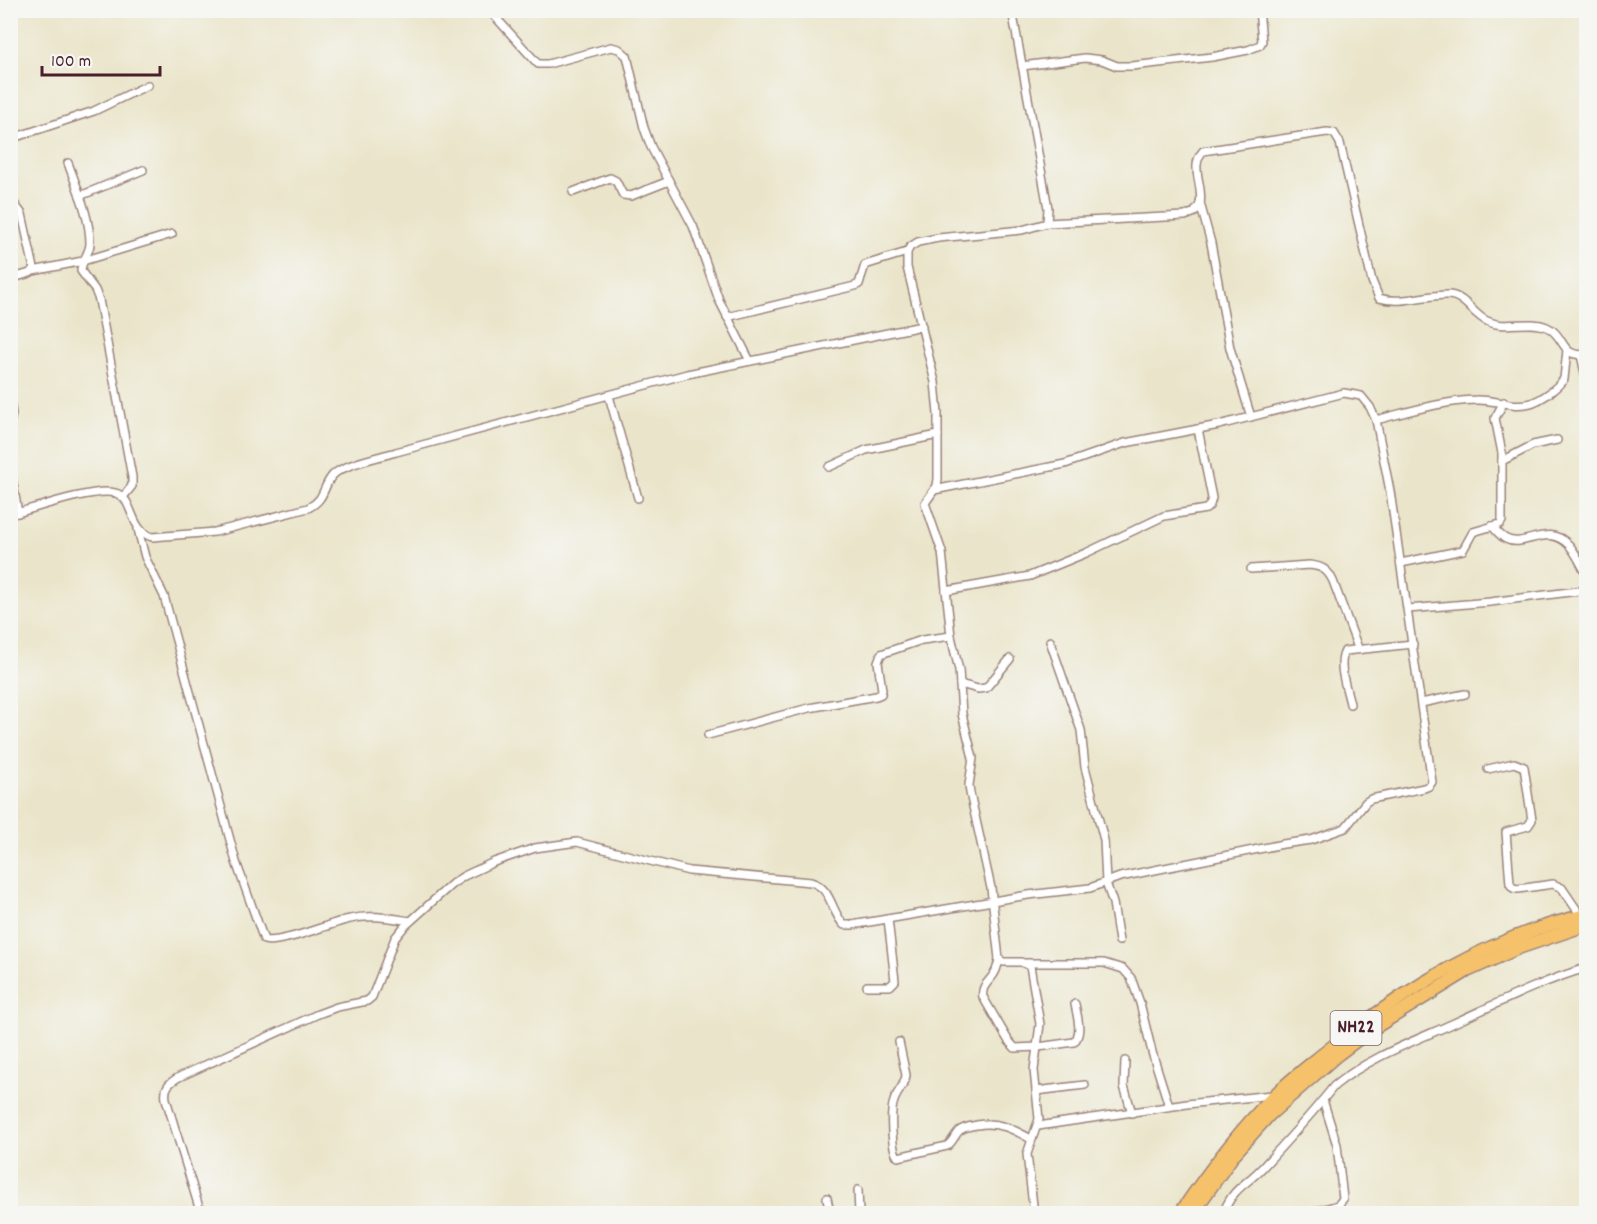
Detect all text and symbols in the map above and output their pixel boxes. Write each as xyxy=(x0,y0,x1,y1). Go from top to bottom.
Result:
scale bar xyxy=(42,39,160,77)
text: 100 m xyxy=(51,50,91,75)
road number: NH22 xyxy=(1330,1011,1382,1045)

